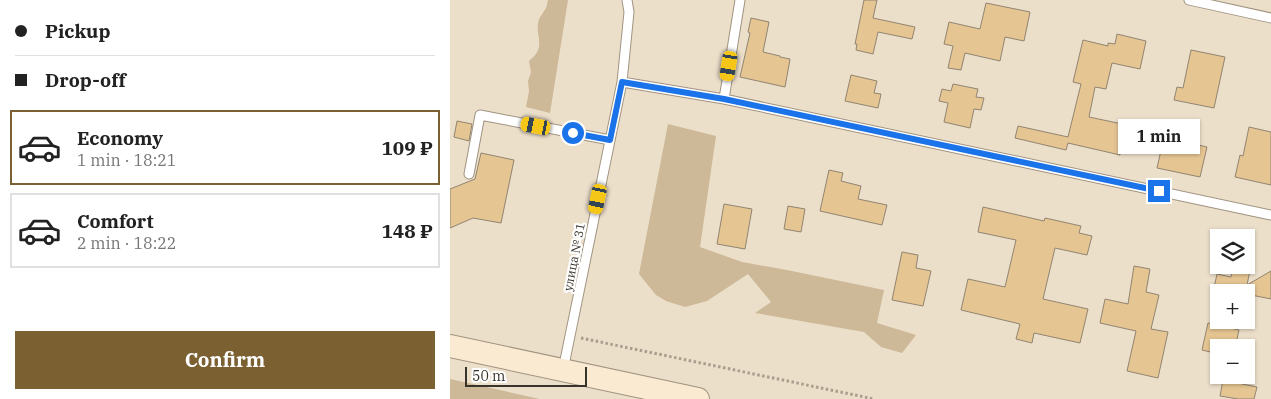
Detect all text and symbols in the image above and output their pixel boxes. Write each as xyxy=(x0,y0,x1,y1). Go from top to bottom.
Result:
text: Pickup xyxy=(45,19,110,43)
car xyxy=(719,50,738,82)
text: Drop-off xyxy=(45,68,126,92)
car xyxy=(519,116,552,136)
callout: 1 min xyxy=(1118,119,1200,154)
route start xyxy=(562,122,584,144)
icon: car xyxy=(17,125,62,170)
text: Economy xyxy=(77,126,163,150)
text: 1 min xyxy=(1137,126,1181,146)
text: 109 ₽ xyxy=(381,136,433,160)
text: 1 min · 18:21 xyxy=(77,150,176,170)
route end xyxy=(1148,180,1170,202)
car xyxy=(587,183,608,215)
icon: car xyxy=(17,208,62,253)
text: Comfort xyxy=(77,209,154,233)
text: 148 ₽ xyxy=(381,219,433,243)
street label: улица № 31 xyxy=(560,222,588,292)
map controls xyxy=(1210,229,1255,384)
button: layers xyxy=(1210,229,1255,274)
text: 2 min · 18:22 xyxy=(77,233,176,253)
button: + xyxy=(1210,284,1255,329)
button: Confirm xyxy=(15,331,435,389)
button: − xyxy=(1210,339,1255,384)
scale bar xyxy=(465,364,588,387)
text: 50 m xyxy=(472,367,505,385)

